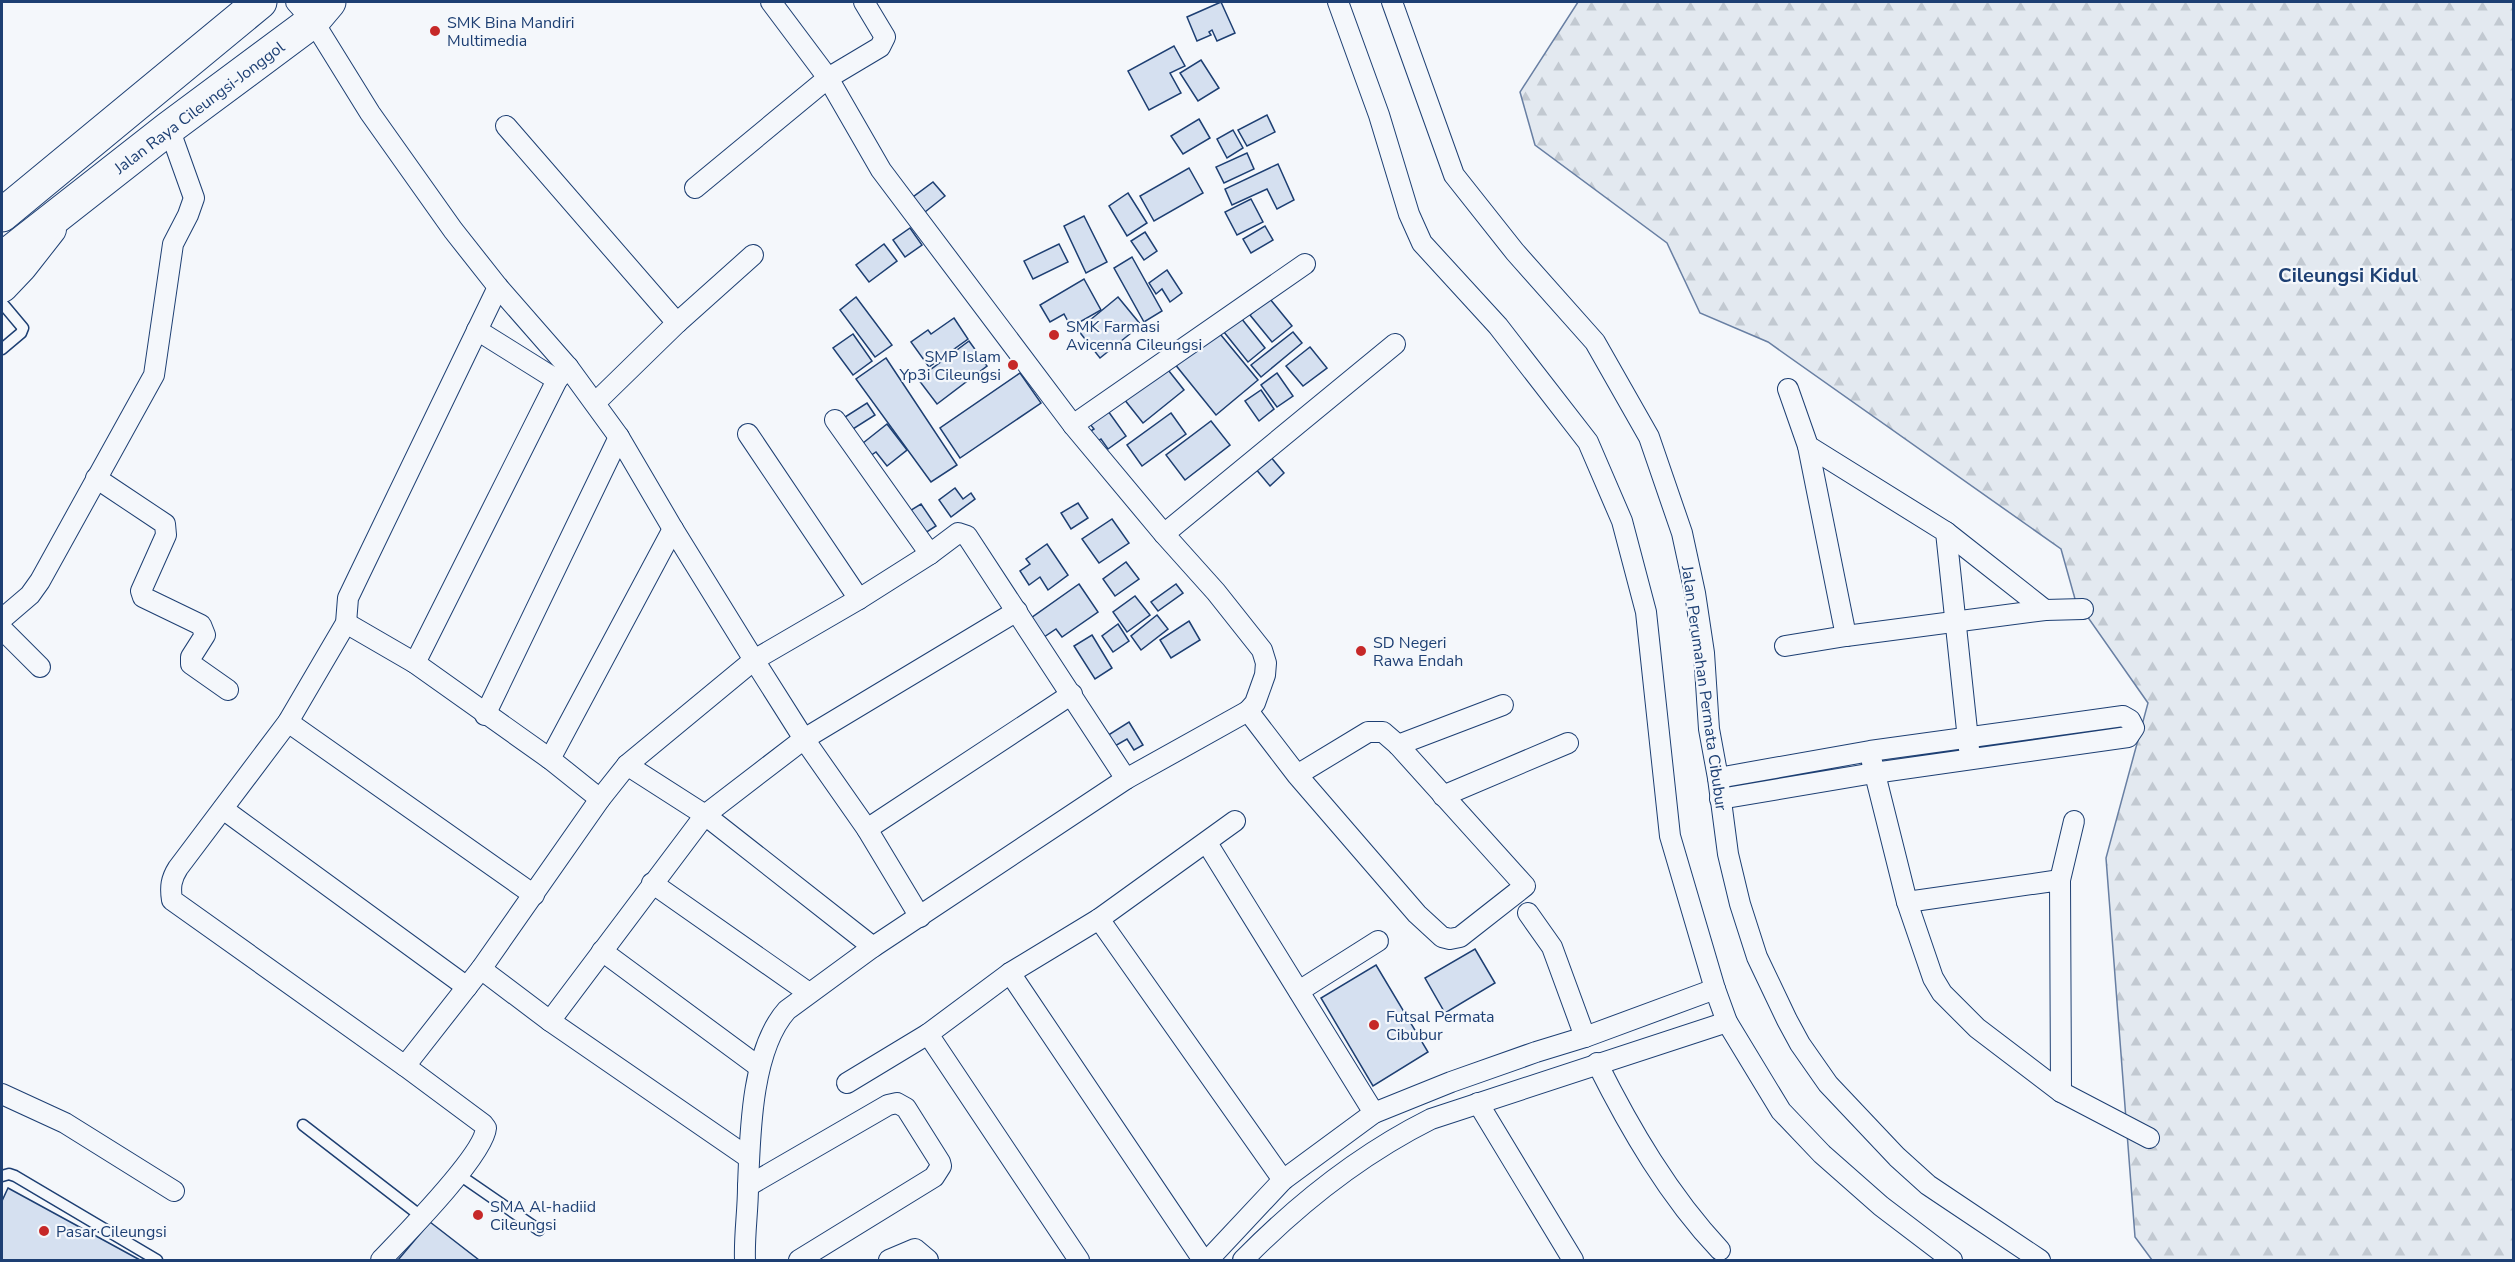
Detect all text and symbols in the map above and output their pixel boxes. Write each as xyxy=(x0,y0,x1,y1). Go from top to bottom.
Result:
place label: SMK Bina Mandiri Multimedia xyxy=(447,12,575,52)
marker: SMK Bina Mandiri Multimedia xyxy=(428,24,442,38)
street label: Jalan Raya Cileungsi-Jonggol xyxy=(109,36,290,180)
district label: Cileungsi Kidul xyxy=(2278,262,2418,289)
place label: SMK Farmasi Avicenna Cileungsi xyxy=(1066,316,1202,356)
marker: SMK Farmasi Avicenna Cileungsi xyxy=(1047,328,1061,342)
place label: SMP Islam Yp3i Cileungsi xyxy=(898,346,1001,386)
marker: SMP Islam Yp3i Cileungsi xyxy=(1006,358,1020,372)
street label: Jalan Perumahan Permata Cibubur xyxy=(1676,563,1732,812)
place label: SD Negeri Rawa Endah xyxy=(1373,632,1463,672)
marker: SD Negeri Rawa Endah xyxy=(1354,644,1368,658)
place label: Futsal Permata Cibubur xyxy=(1386,1006,1494,1046)
marker: Futsal Permata Cibubur xyxy=(1367,1018,1381,1032)
place label: SMA Al-hadiid Cileungsi xyxy=(490,1196,596,1236)
marker: SMA Al-hadiid Cileungsi xyxy=(471,1208,485,1222)
place label: Pasar Cileungsi xyxy=(56,1221,167,1243)
marker: Pasar Cileungsi xyxy=(37,1224,51,1238)

